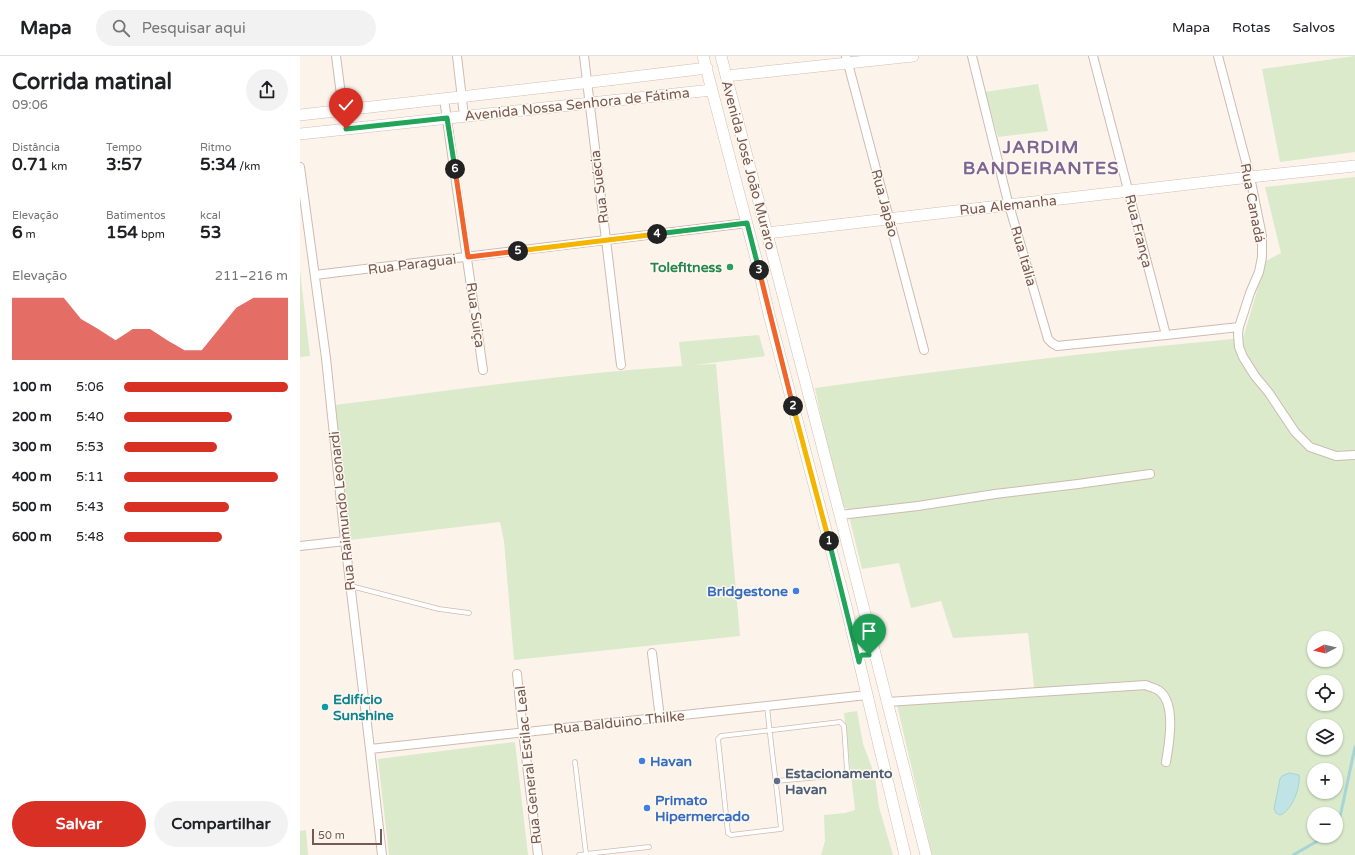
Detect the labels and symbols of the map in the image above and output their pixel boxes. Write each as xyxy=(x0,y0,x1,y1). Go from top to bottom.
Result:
street label: Avenida José João Muraro xyxy=(718,79,779,252)
street label: Avenida Nossa Senhora de Fátima xyxy=(464,84,690,125)
pin xyxy=(329,88,363,129)
district label: JARDIM BANDEIRANTES xyxy=(963,136,1119,179)
street label: Rua Suécia xyxy=(587,149,612,225)
pin: 6 xyxy=(445,159,465,179)
street label: Rua Canadá xyxy=(1236,162,1269,244)
street label: Rua Japão xyxy=(867,167,902,239)
street label: Rua Alemanha xyxy=(959,192,1057,219)
street label: Rua França xyxy=(1121,193,1156,270)
pin: 4 xyxy=(647,224,667,244)
street label: Rua Itália xyxy=(1007,224,1040,288)
pin: 5 xyxy=(508,241,528,261)
street label: Rua Paraguai xyxy=(367,251,457,278)
place label: Tolefitness xyxy=(649,259,722,276)
pin: 3 xyxy=(749,260,769,280)
marker: Tolefitness xyxy=(725,262,735,272)
street label: Rua Suiça xyxy=(463,281,489,349)
pin: 2 xyxy=(783,396,803,416)
street label: Rua Raimundo Leonardi xyxy=(326,430,359,592)
pin: 1 xyxy=(819,531,839,551)
place label: Bridgestone xyxy=(707,583,788,600)
marker: Bridgestone xyxy=(791,586,801,596)
pin xyxy=(852,614,886,655)
north arrow xyxy=(1307,631,1343,667)
street label: Rua General Estilac Leal xyxy=(512,685,545,845)
place label: Edifício Sunshine xyxy=(333,691,394,724)
marker: Edifício Sunshine xyxy=(320,702,330,712)
street label: Rua Balduino Thilke xyxy=(553,707,686,738)
place label: Havan xyxy=(650,753,692,770)
marker: Havan xyxy=(637,756,647,766)
place label: Estacionamento Havan xyxy=(785,765,893,798)
marker: Estacionamento Havan xyxy=(772,776,782,786)
place label: Primato Hipermercado xyxy=(655,792,750,825)
marker: Primato Hipermercado xyxy=(642,803,652,813)
scale bar xyxy=(312,827,382,846)

